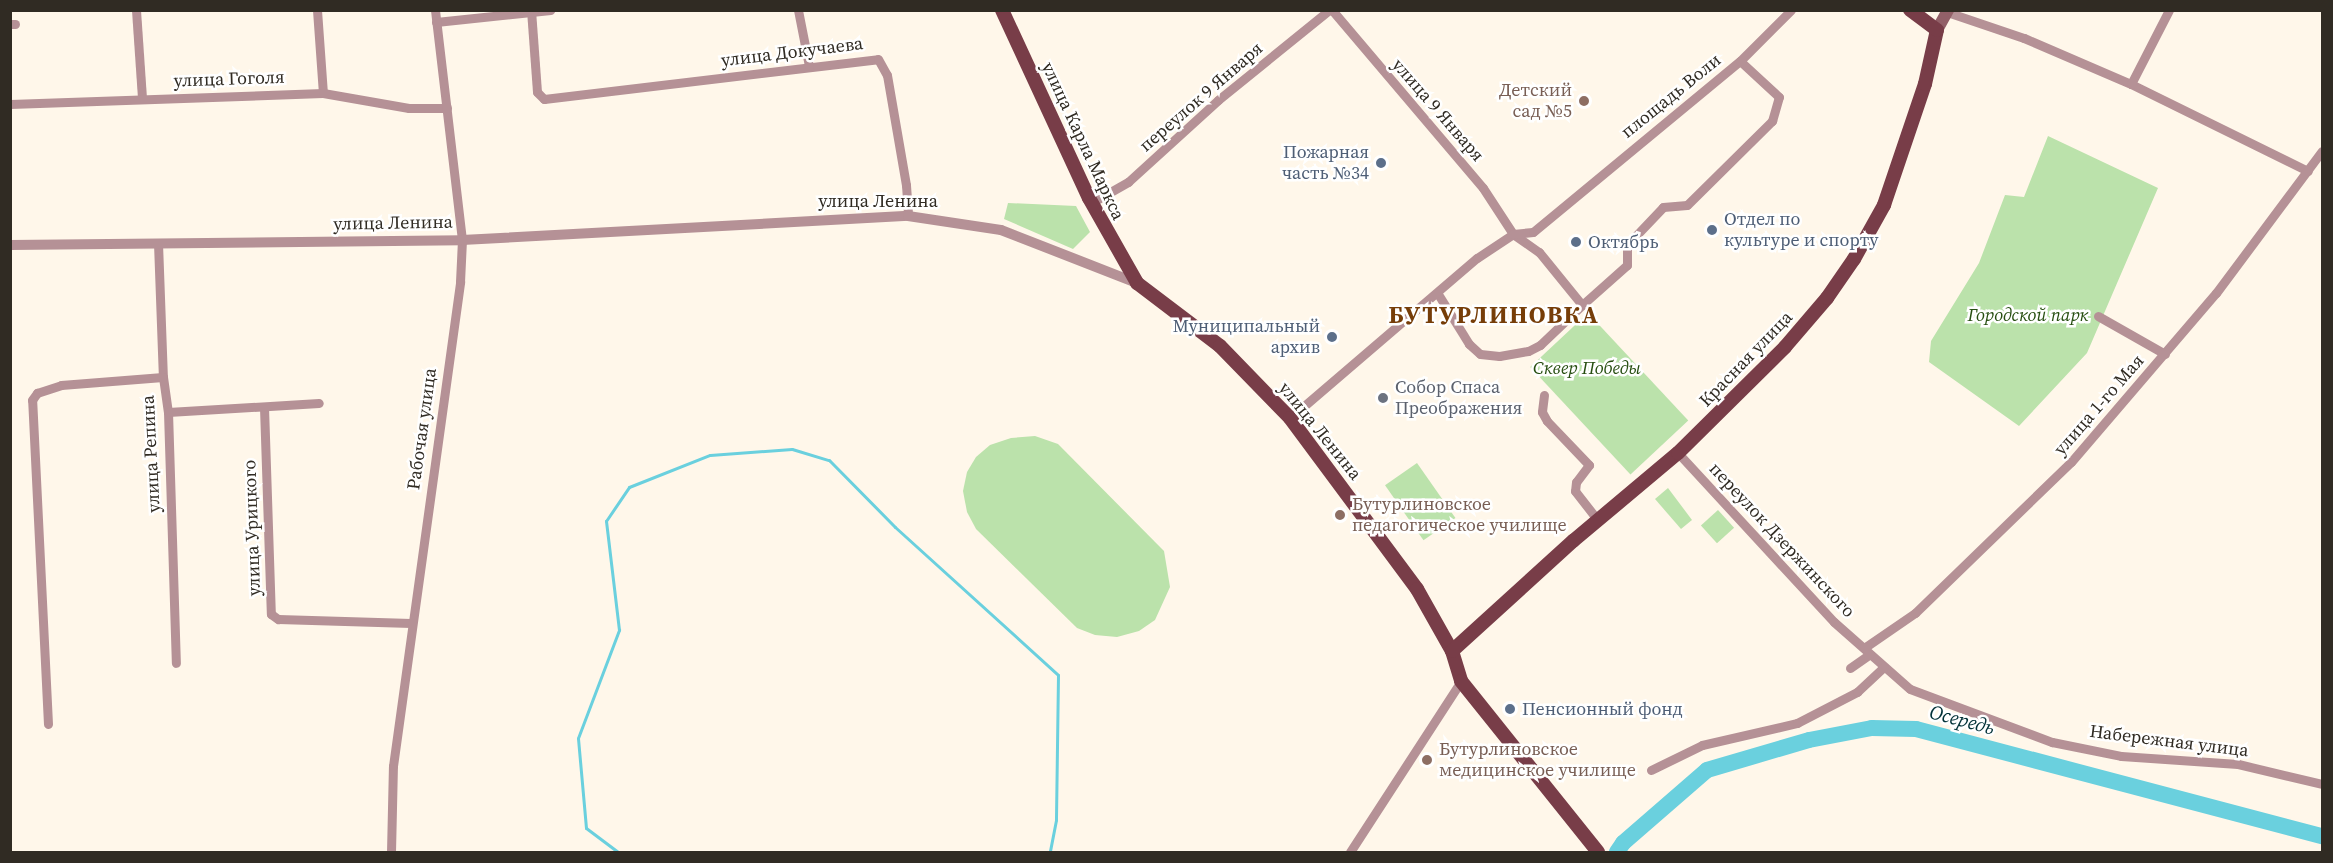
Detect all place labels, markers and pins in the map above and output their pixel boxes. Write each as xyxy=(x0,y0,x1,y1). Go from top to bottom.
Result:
place label: Детский сад №5 xyxy=(1499,80,1572,122)
marker: Детский сад №5 xyxy=(1577,94,1591,108)
place label: Пожарная часть №34 xyxy=(1282,142,1369,184)
marker: Пожарная часть №34 xyxy=(1374,156,1388,170)
place label: Отдел по культуре и спорту xyxy=(1724,209,1879,252)
marker: Отдел по культуре и спорту xyxy=(1705,223,1719,237)
place label: Октябрь xyxy=(1588,231,1659,253)
marker: Октябрь xyxy=(1569,235,1583,249)
place label: Муниципальный архив xyxy=(1173,316,1320,358)
marker: Муниципальный архив xyxy=(1325,330,1339,344)
place label: Собор Спаса Преображения xyxy=(1395,377,1522,420)
marker: Собор Спаса Преображения xyxy=(1376,391,1390,405)
place label: Бутурлиновское педагогическое училище xyxy=(1352,494,1567,536)
marker: Бутурлиновское педагогическое училище xyxy=(1333,508,1347,522)
place label: Пенсионный фонд xyxy=(1522,698,1683,720)
marker: Пенсионный фонд xyxy=(1503,702,1517,716)
place label: Бутурлиновское медицинское училище xyxy=(1439,739,1636,782)
marker: Бутурлиновское медицинское училище xyxy=(1420,753,1434,767)

